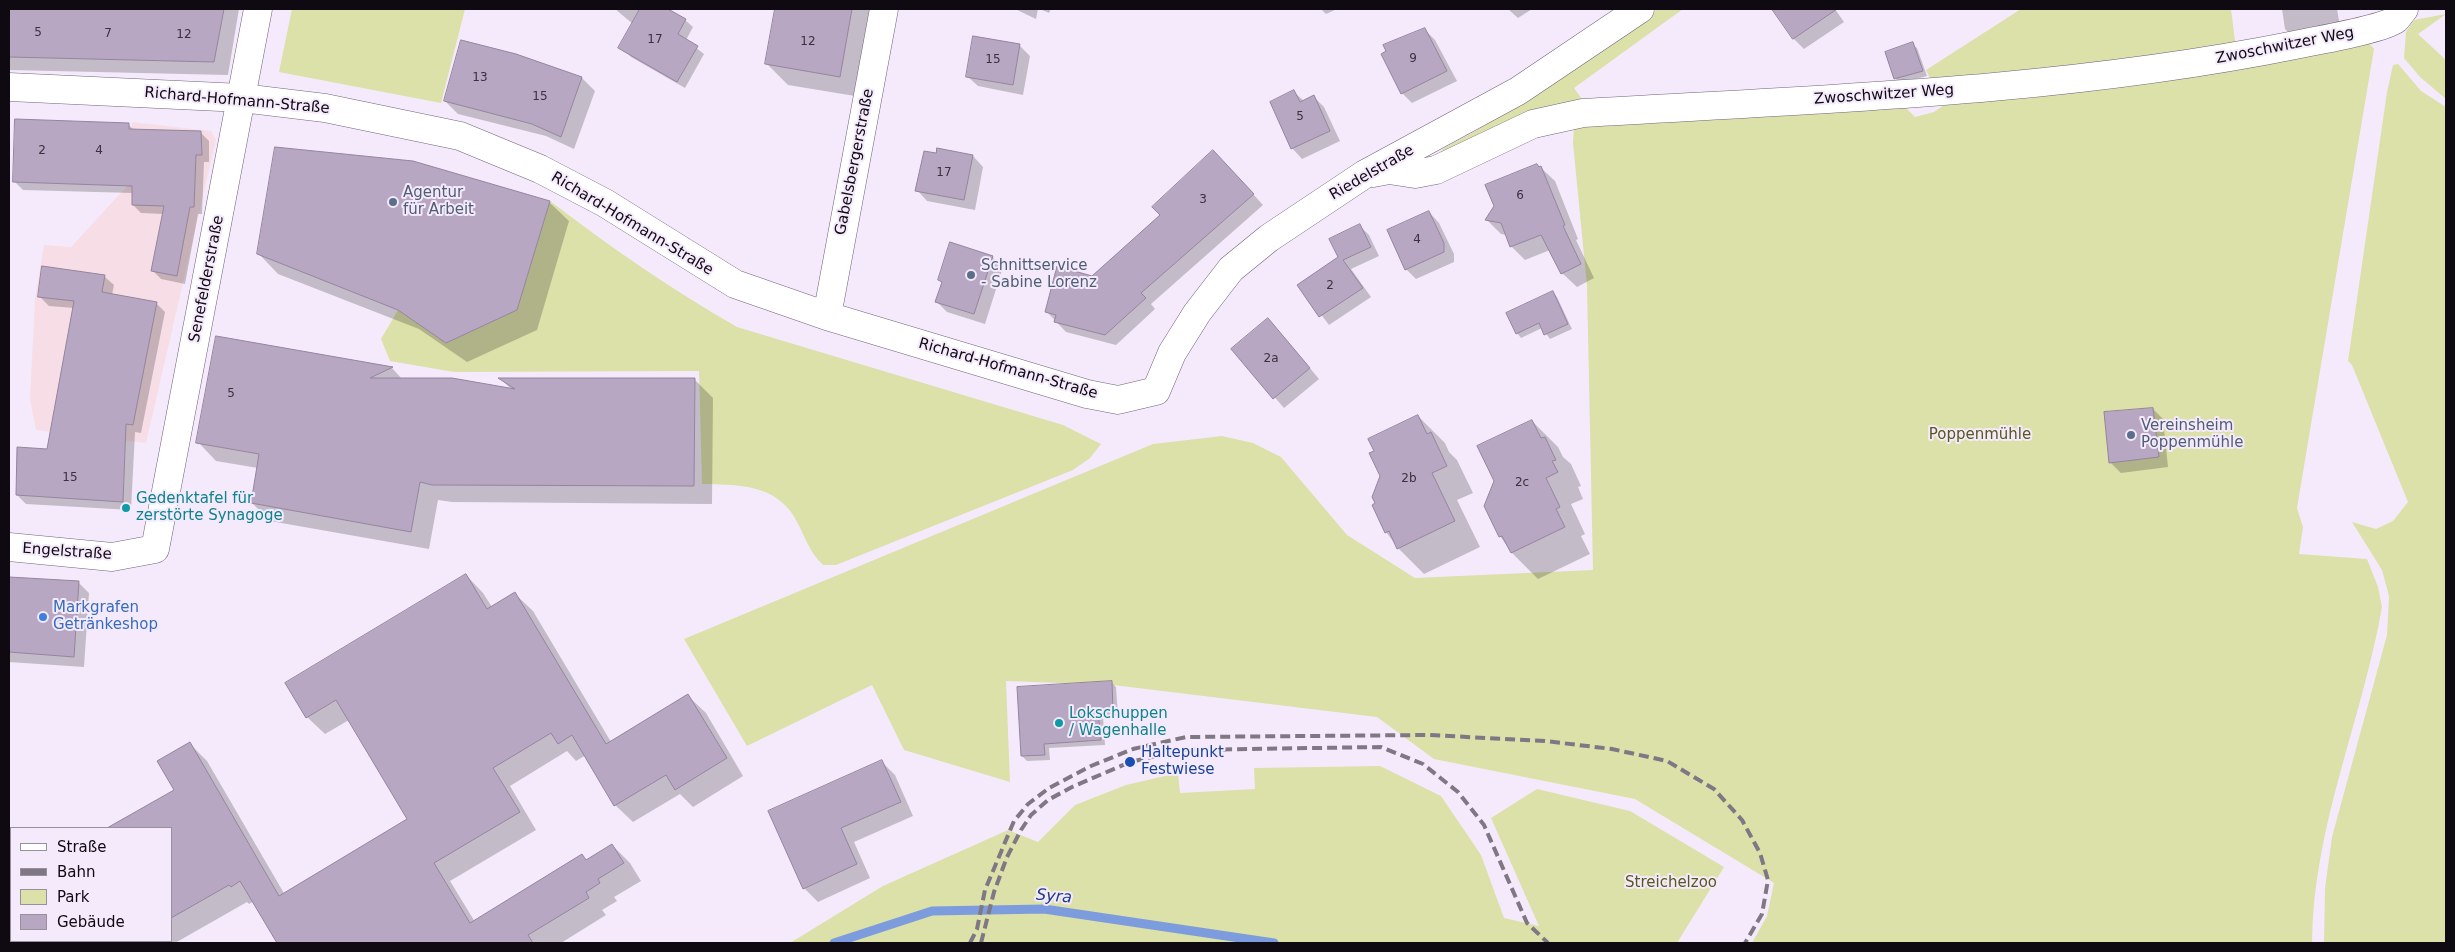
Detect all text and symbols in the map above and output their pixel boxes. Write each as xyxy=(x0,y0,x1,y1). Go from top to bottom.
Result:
street label: Zwoschwitzer Weg xyxy=(2214,24,2356,68)
house number: 5 xyxy=(34,26,42,40)
house number: 7 xyxy=(104,27,112,41)
house number: 12 xyxy=(176,28,192,42)
house number: 17 xyxy=(647,33,663,47)
house number: 12 xyxy=(800,35,816,49)
house number: 9 xyxy=(1409,52,1417,66)
house number: 15 xyxy=(985,53,1001,67)
house number: 13 xyxy=(472,71,488,85)
street label: Zwoschwitzer Weg xyxy=(1813,81,1955,109)
street label: Richard-Hofmann-Straße xyxy=(144,84,330,118)
street label: Gabelsbergerstraße xyxy=(832,87,878,237)
house number: 15 xyxy=(532,90,548,104)
house number: 5 xyxy=(1296,110,1304,124)
street label: Riedelstraße xyxy=(1327,142,1417,204)
house number: 2 xyxy=(38,144,46,158)
house number: 4 xyxy=(95,144,103,158)
house number: 17 xyxy=(936,166,952,180)
street label: Richard-Hofmann-Straße xyxy=(548,168,716,280)
place label: Agentur für Arbeit xyxy=(403,184,474,219)
house number: 6 xyxy=(1516,189,1524,203)
house number: 3 xyxy=(1199,193,1207,207)
marker: Agentur für Arbeit xyxy=(387,196,399,208)
street label: Senefelderstraße xyxy=(186,214,228,344)
house number: 4 xyxy=(1413,233,1421,247)
place label: Schnittservice - Sabine Lorenz xyxy=(981,257,1097,292)
marker: Schnittservice - Sabine Lorenz xyxy=(965,269,977,281)
house number: 2 xyxy=(1326,279,1334,293)
street label: Richard-Hofmann-Straße xyxy=(916,335,1100,403)
house number: 2a xyxy=(1264,352,1278,366)
house number: 5 xyxy=(227,387,235,401)
place label: Vereinsheim Poppenmühle xyxy=(2141,417,2243,452)
park label: Poppenmühle xyxy=(1929,426,2031,444)
marker: Vereinsheim Poppenmühle xyxy=(2125,429,2137,441)
house number: 15 xyxy=(62,471,78,485)
house number: 2b xyxy=(1401,472,1417,486)
house number: 2c xyxy=(1515,476,1529,490)
place label: Gedenktafel für zerstörte Synagoge xyxy=(136,490,283,525)
marker: Gedenktafel für zerstörte Synagoge xyxy=(120,502,132,514)
street label: Engelstraße xyxy=(22,540,112,564)
place label: Markgrafen Getränkeshop xyxy=(53,599,158,634)
marker: Markgrafen Getränkeshop xyxy=(37,611,49,623)
place label: Lokschuppen / Wagenhalle xyxy=(1069,705,1168,740)
marker: Lokschuppen / Wagenhalle xyxy=(1053,717,1065,729)
place label: Haltepunkt Festwiese xyxy=(1141,744,1224,779)
marker: Haltepunkt Festwiese xyxy=(1123,755,1137,769)
legend xyxy=(10,827,172,942)
text: Straße xyxy=(57,838,106,856)
text: Bahn xyxy=(57,863,96,881)
park label: Streichelzoo xyxy=(1625,874,1717,892)
water label: Syra xyxy=(1035,886,1073,908)
text: Park xyxy=(57,888,89,906)
text: Gebäude xyxy=(57,913,125,931)

